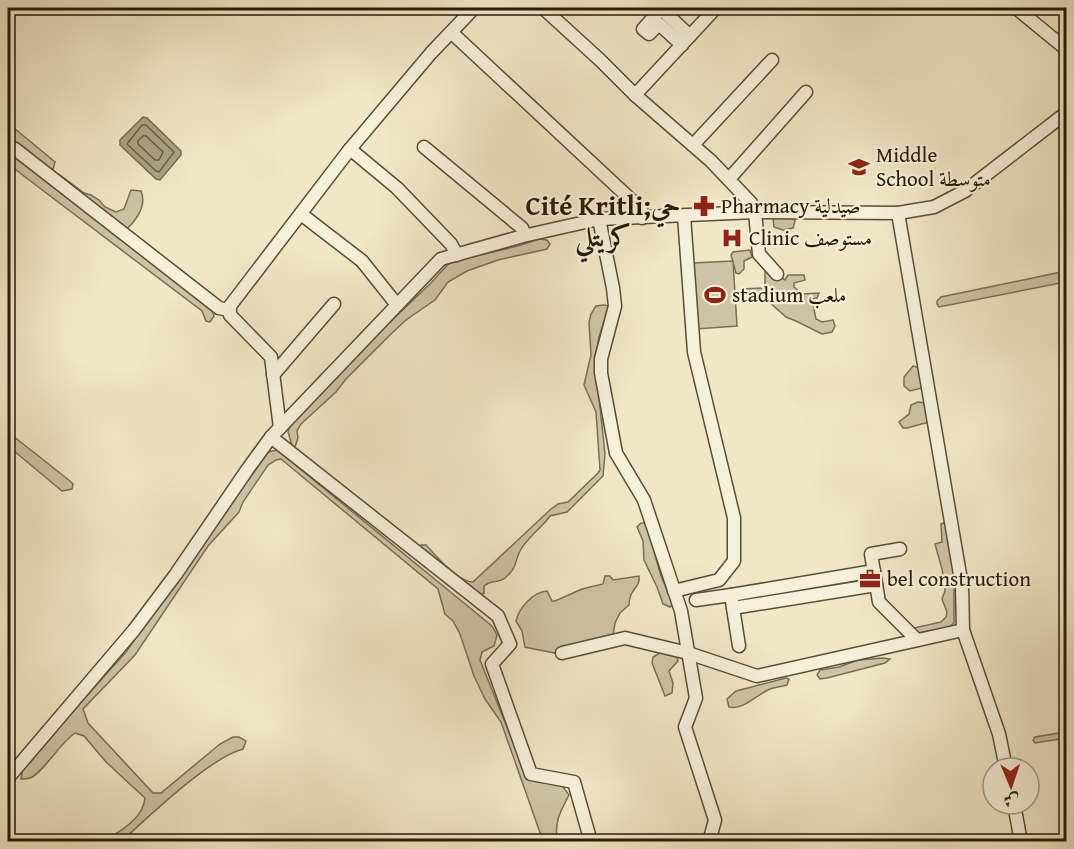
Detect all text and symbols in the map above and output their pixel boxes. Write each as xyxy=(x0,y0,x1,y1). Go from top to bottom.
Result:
place label: Middle School متوسطة xyxy=(876,139,991,194)
school or university icon: Middle School متوسطة xyxy=(847,155,871,179)
district label: Cité Kritli;حي كريتلي xyxy=(526,185,680,263)
place label: Pharmacy صيدلية xyxy=(721,190,861,221)
pharmacy icon: Pharmacy صيدلية xyxy=(692,194,716,218)
place label: Clinic مستوصف xyxy=(749,222,872,253)
hospital icon: Clinic مستوصف xyxy=(720,226,744,250)
place label: stadium ملعب xyxy=(732,279,846,310)
sports icon: stadium ملعب xyxy=(703,283,727,307)
place label: bel construction xyxy=(887,563,1031,594)
office icon: bel construction xyxy=(858,567,882,591)
north arrow xyxy=(981,756,1041,816)
text: ش xyxy=(1003,789,1020,813)

